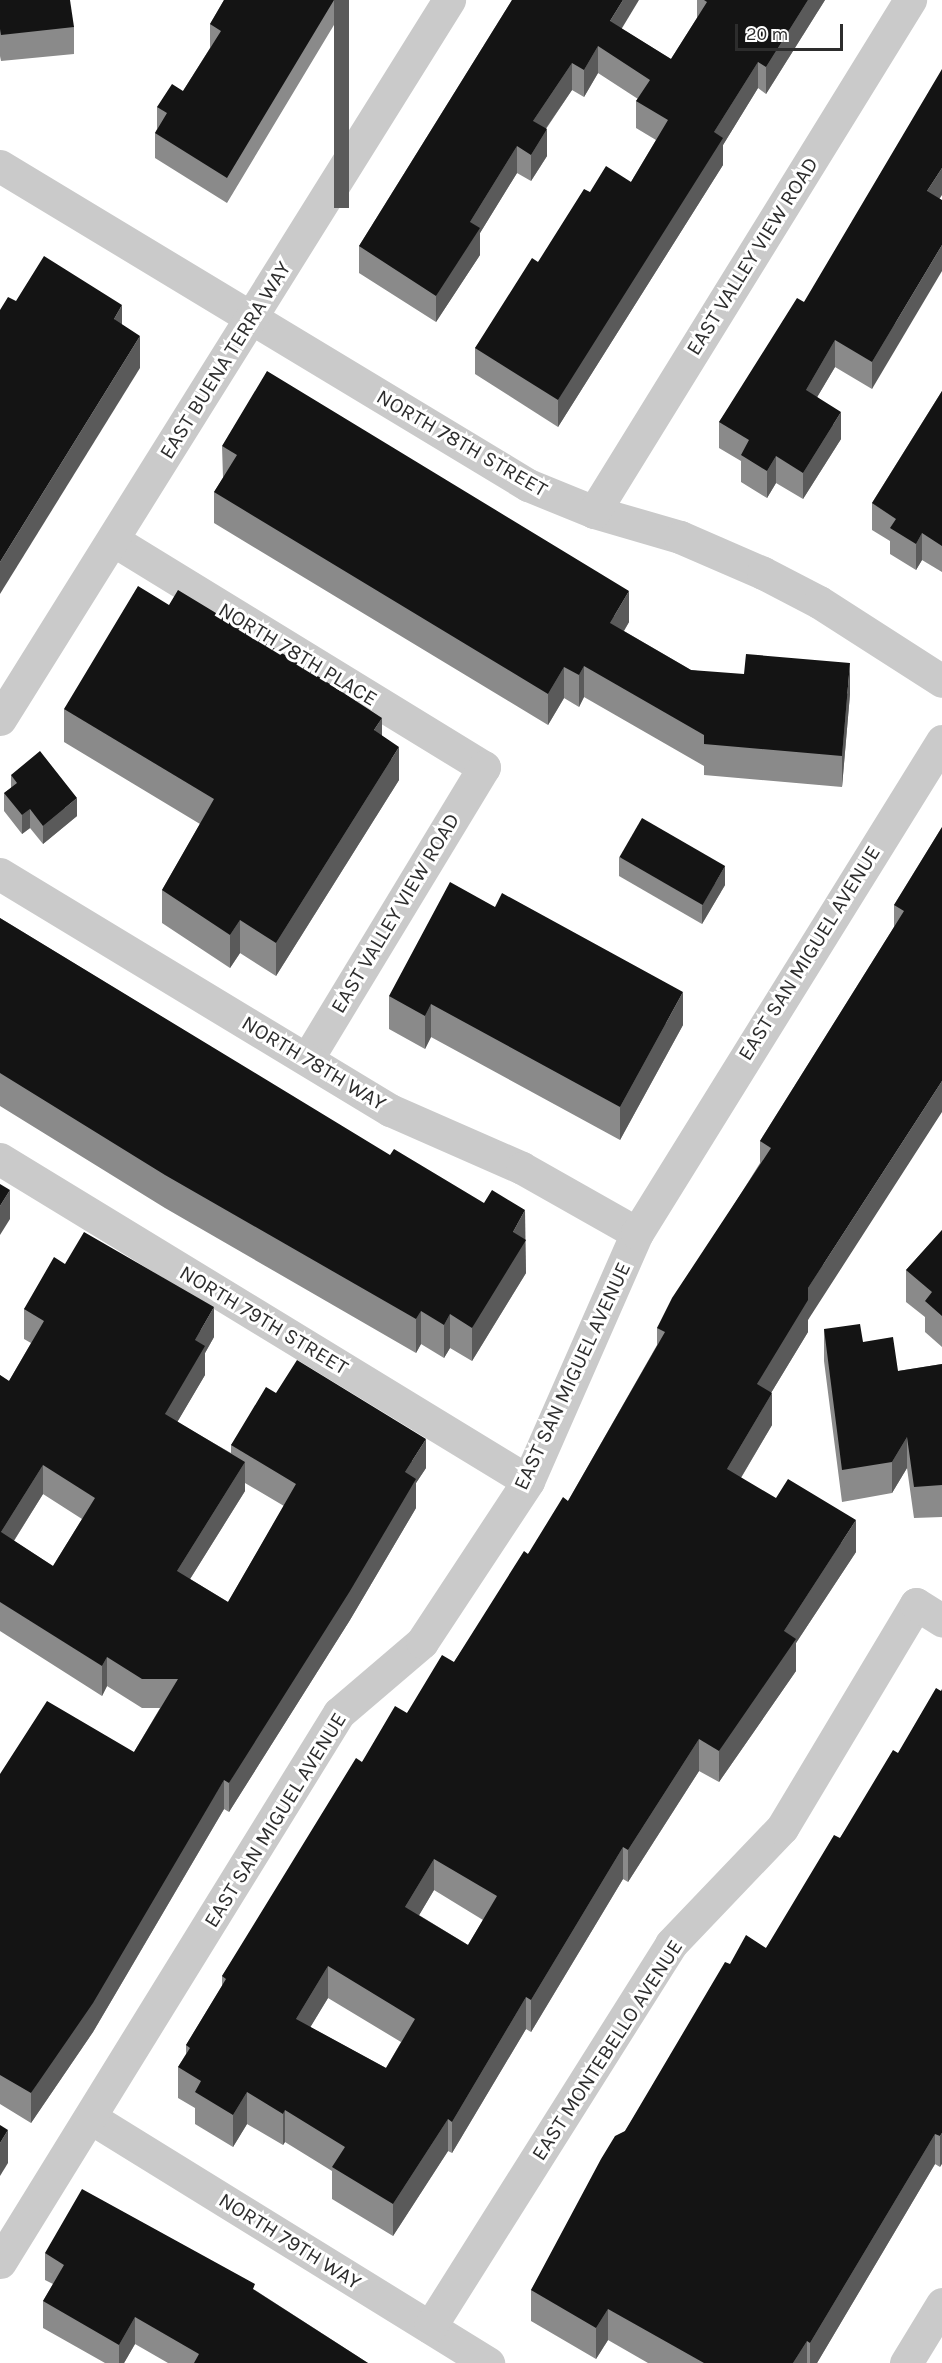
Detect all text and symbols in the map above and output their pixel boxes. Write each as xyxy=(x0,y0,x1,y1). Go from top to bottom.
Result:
scale bar xyxy=(738,12,846,50)
text: 20 m xyxy=(746,23,788,45)
street label: EAST VALLEY VIEW ROAD xyxy=(681,152,823,360)
street label: EAST BUENA TERRA WAY xyxy=(154,257,296,463)
street label: NORTH 78TH STREET xyxy=(372,384,552,502)
street label: NORTH 78TH PLACE xyxy=(214,597,382,711)
street label: EAST VALLEY VIEW ROAD xyxy=(325,808,465,1018)
street label: EAST SAN MIGUEL AVENUE xyxy=(732,841,886,1065)
street label: NORTH 78TH WAY xyxy=(237,1010,391,1116)
street label: EAST SAN MIGUEL AVENUE xyxy=(508,1258,636,1494)
street label: NORTH 79TH STREET xyxy=(175,1260,353,1380)
street label: EAST SAN MIGUEL AVENUE xyxy=(198,1708,352,1932)
street label: EAST MONTEBELLO AVENUE xyxy=(526,1935,688,2165)
street label: NORTH 79TH WAY xyxy=(214,2187,366,2295)

